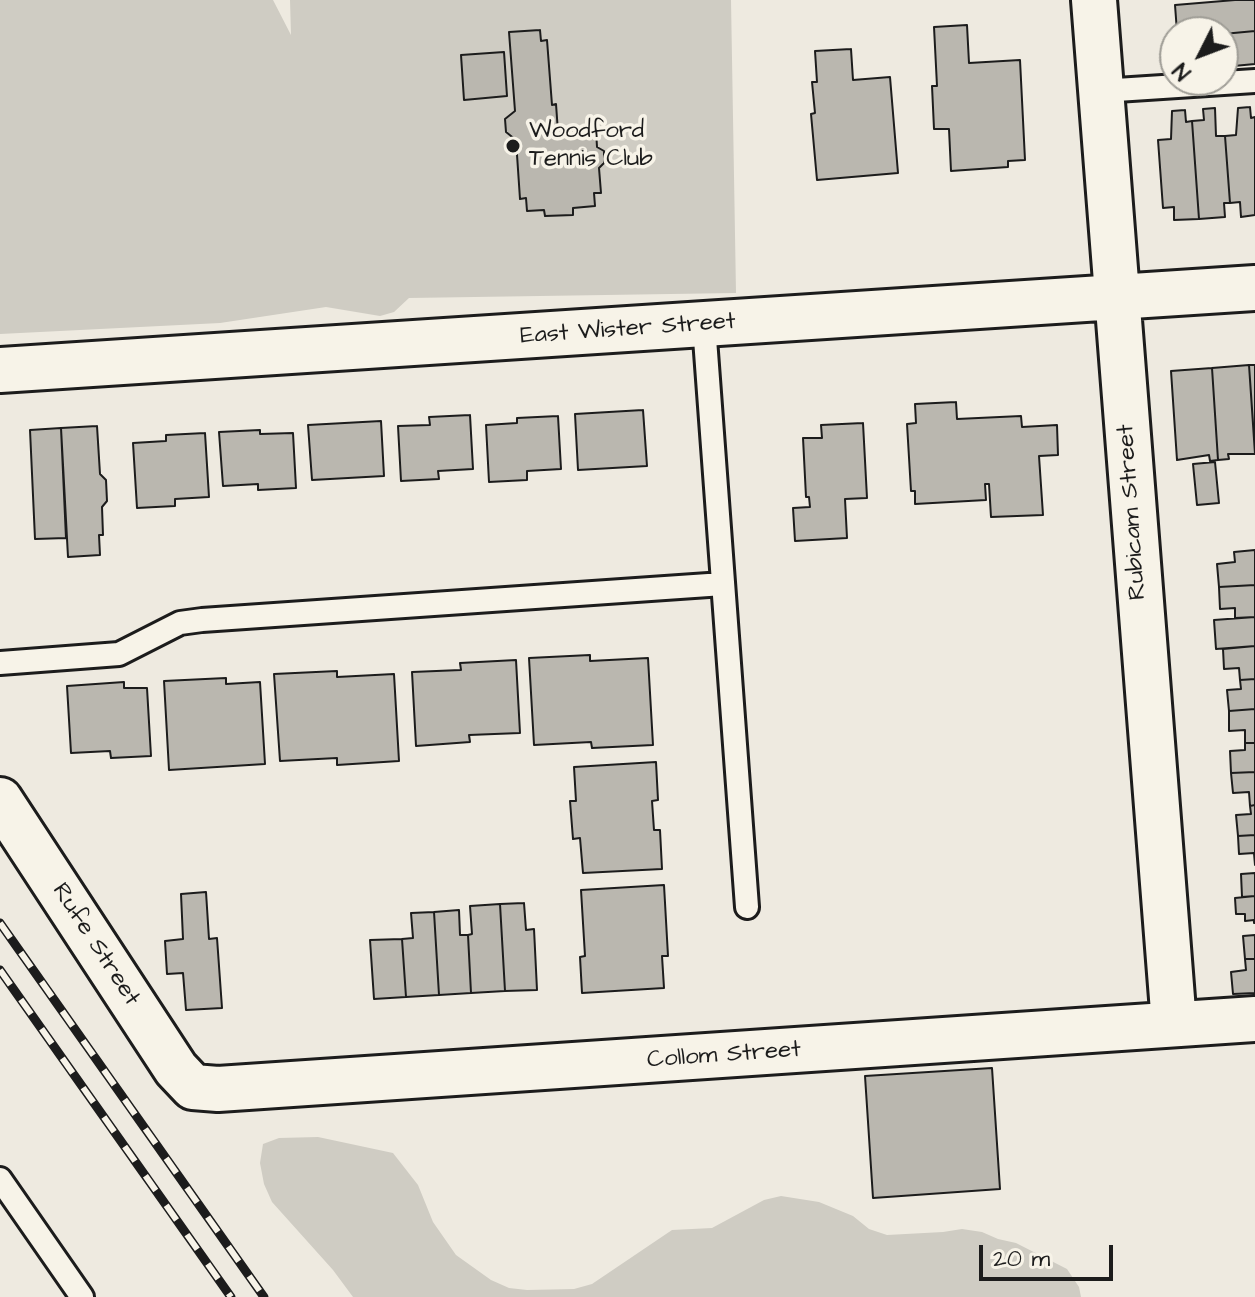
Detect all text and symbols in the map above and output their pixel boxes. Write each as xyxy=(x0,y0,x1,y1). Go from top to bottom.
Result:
north arrow xyxy=(1159,16,1239,96)
text: N xyxy=(1166,56,1198,87)
place label: Woodford Tennis Club xyxy=(529,118,653,174)
marker: Woodford Tennis Club xyxy=(504,137,522,155)
street label: East Wister Street xyxy=(519,308,737,352)
street label: Rubicam Street xyxy=(1112,423,1154,601)
street label: Rufe Street xyxy=(45,878,145,1012)
street label: Collom Street xyxy=(646,1036,802,1076)
scale bar xyxy=(983,1229,1117,1279)
text: 20 m xyxy=(993,1242,1050,1276)

